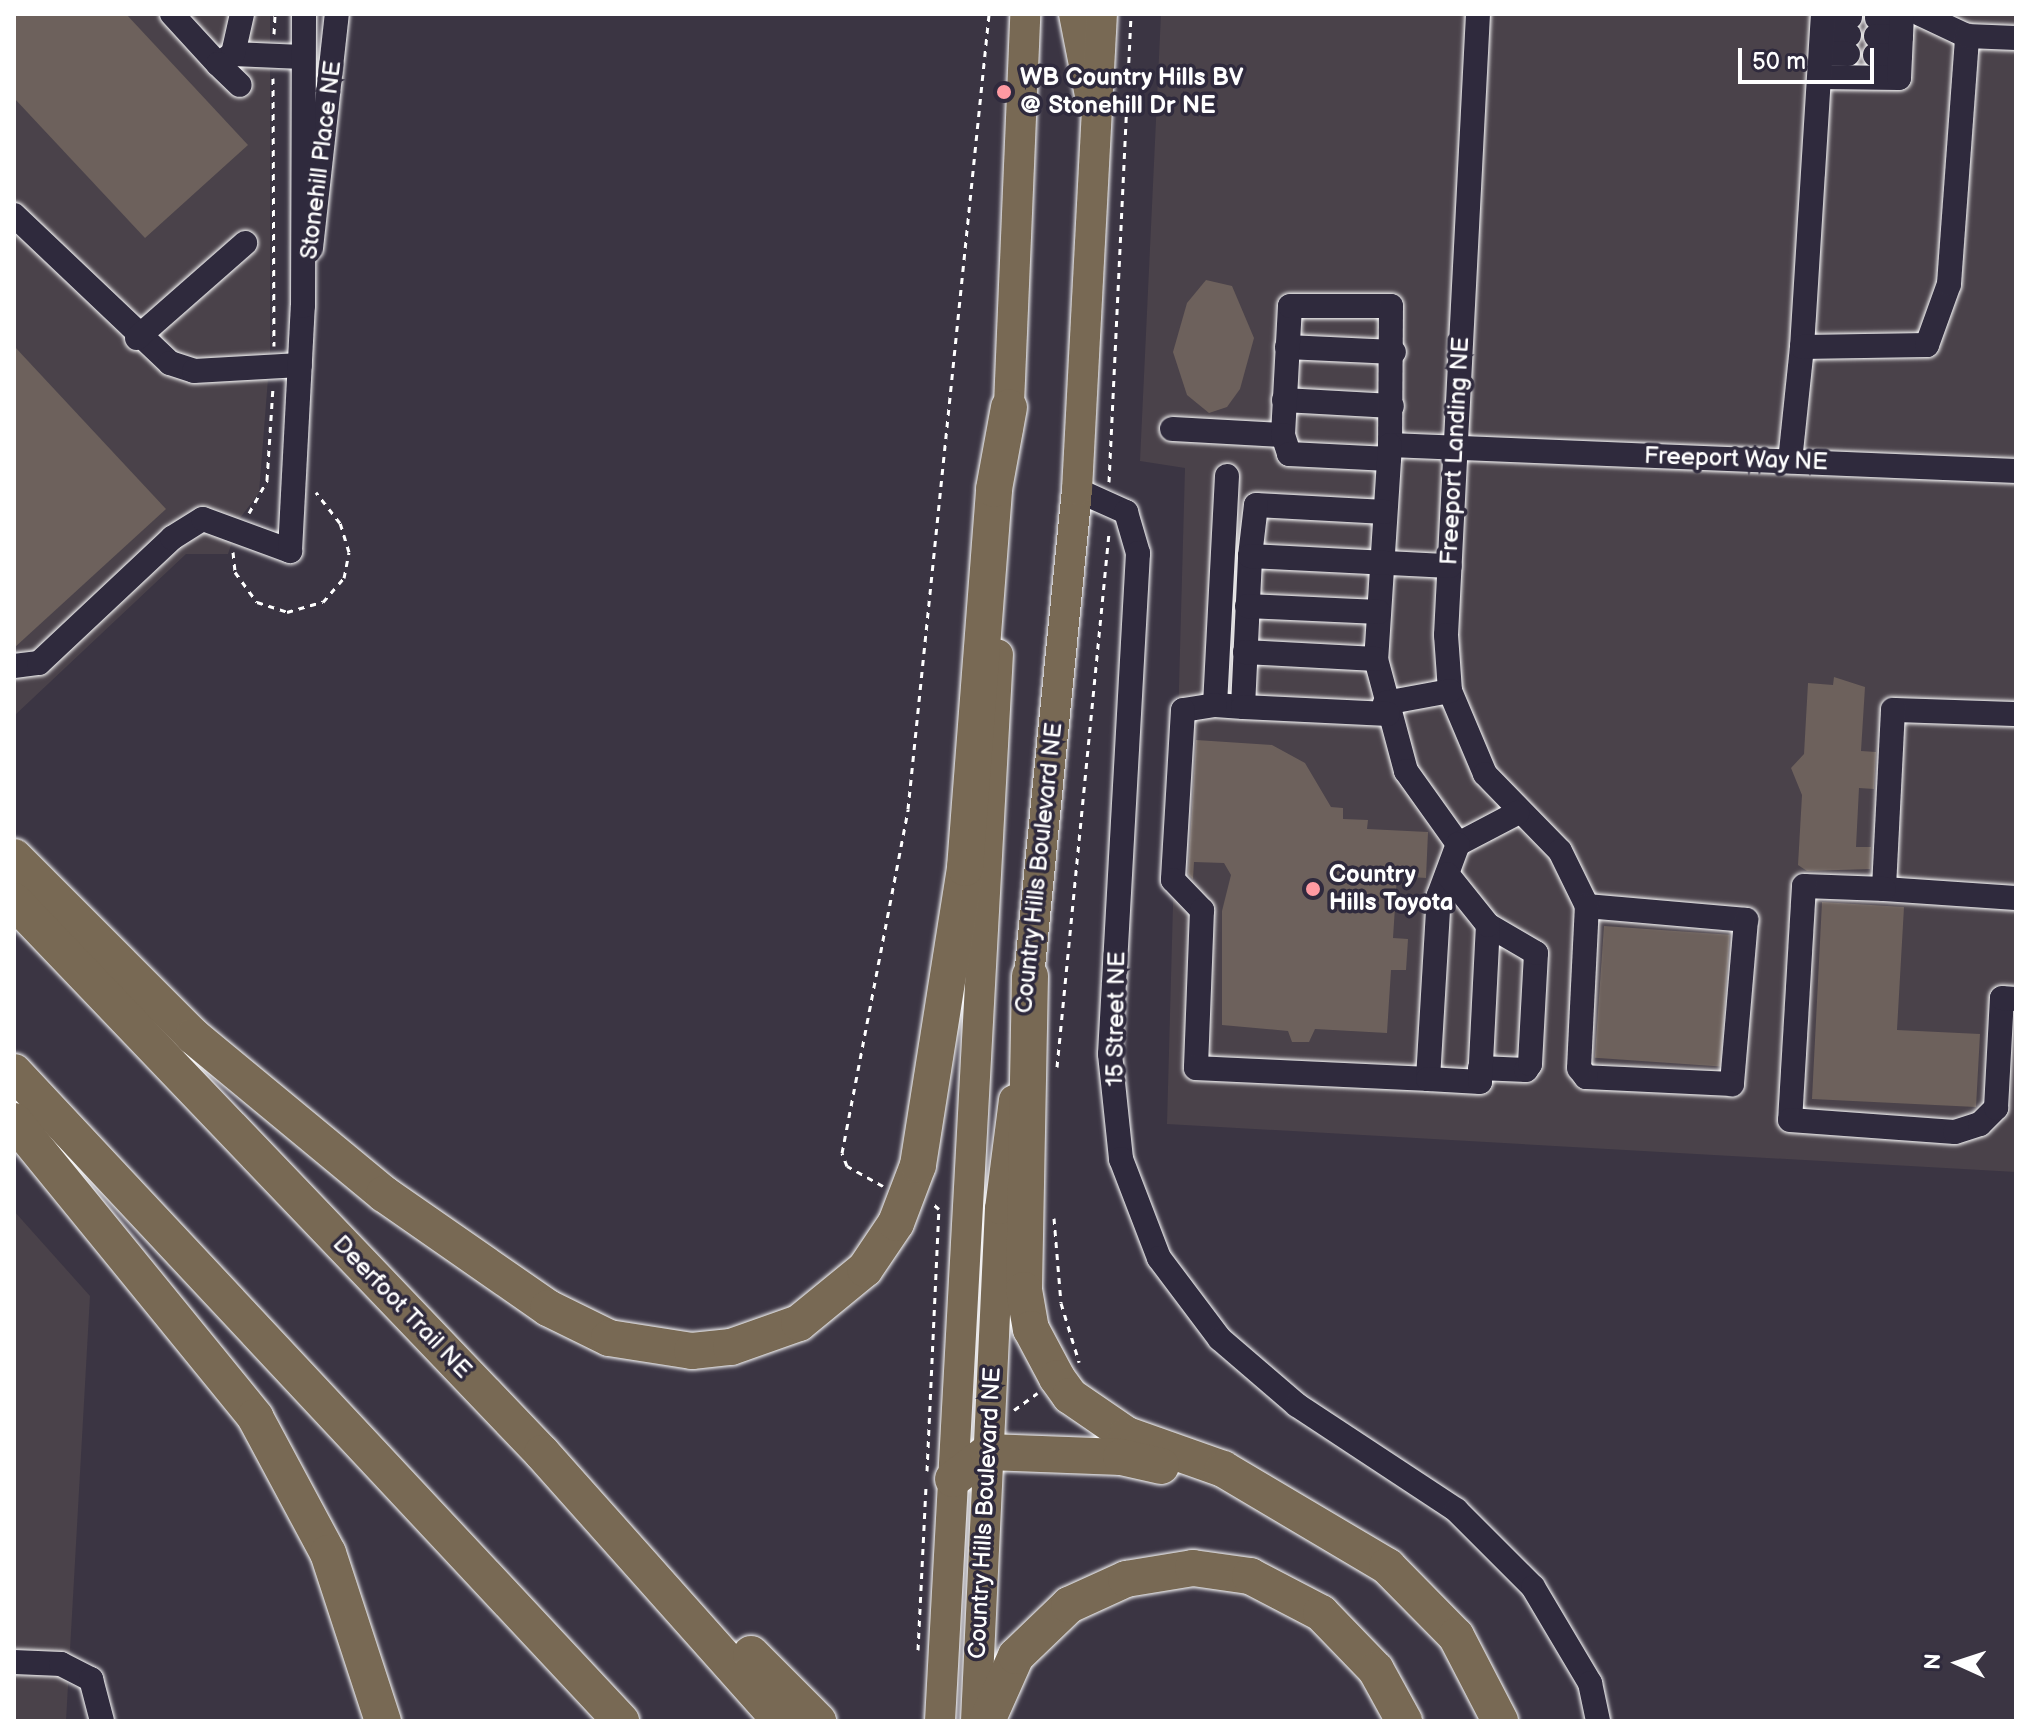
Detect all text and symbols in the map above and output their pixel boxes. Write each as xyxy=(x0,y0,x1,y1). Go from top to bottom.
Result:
scale bar xyxy=(1742,32,1878,82)
text: 50 m xyxy=(1752,47,1806,76)
street label: Stonehill Place NE xyxy=(295,59,347,261)
place label: WB Country Hills BV @ Stonehill Dr NE xyxy=(1020,64,1244,120)
marker: WB Country Hills BV @ Stonehill Dr NE xyxy=(995,83,1013,101)
street label: Freeport Landing NE xyxy=(1435,336,1475,566)
street label: Freeport Way NE xyxy=(1642,441,1830,477)
street label: Country Hills Boulevard NE xyxy=(1009,720,1069,1016)
place label: Country Hills Toyota xyxy=(1329,861,1453,917)
marker: Country Hills Toyota xyxy=(1304,880,1322,898)
street label: 15 Street NE xyxy=(1100,951,1132,1087)
street label: Deerfoot Trail NE xyxy=(326,1229,478,1385)
street label: Country Hills Boulevard NE xyxy=(963,1366,1007,1660)
north arrow xyxy=(1918,1623,1998,1703)
text: N xyxy=(1920,1653,1947,1671)

